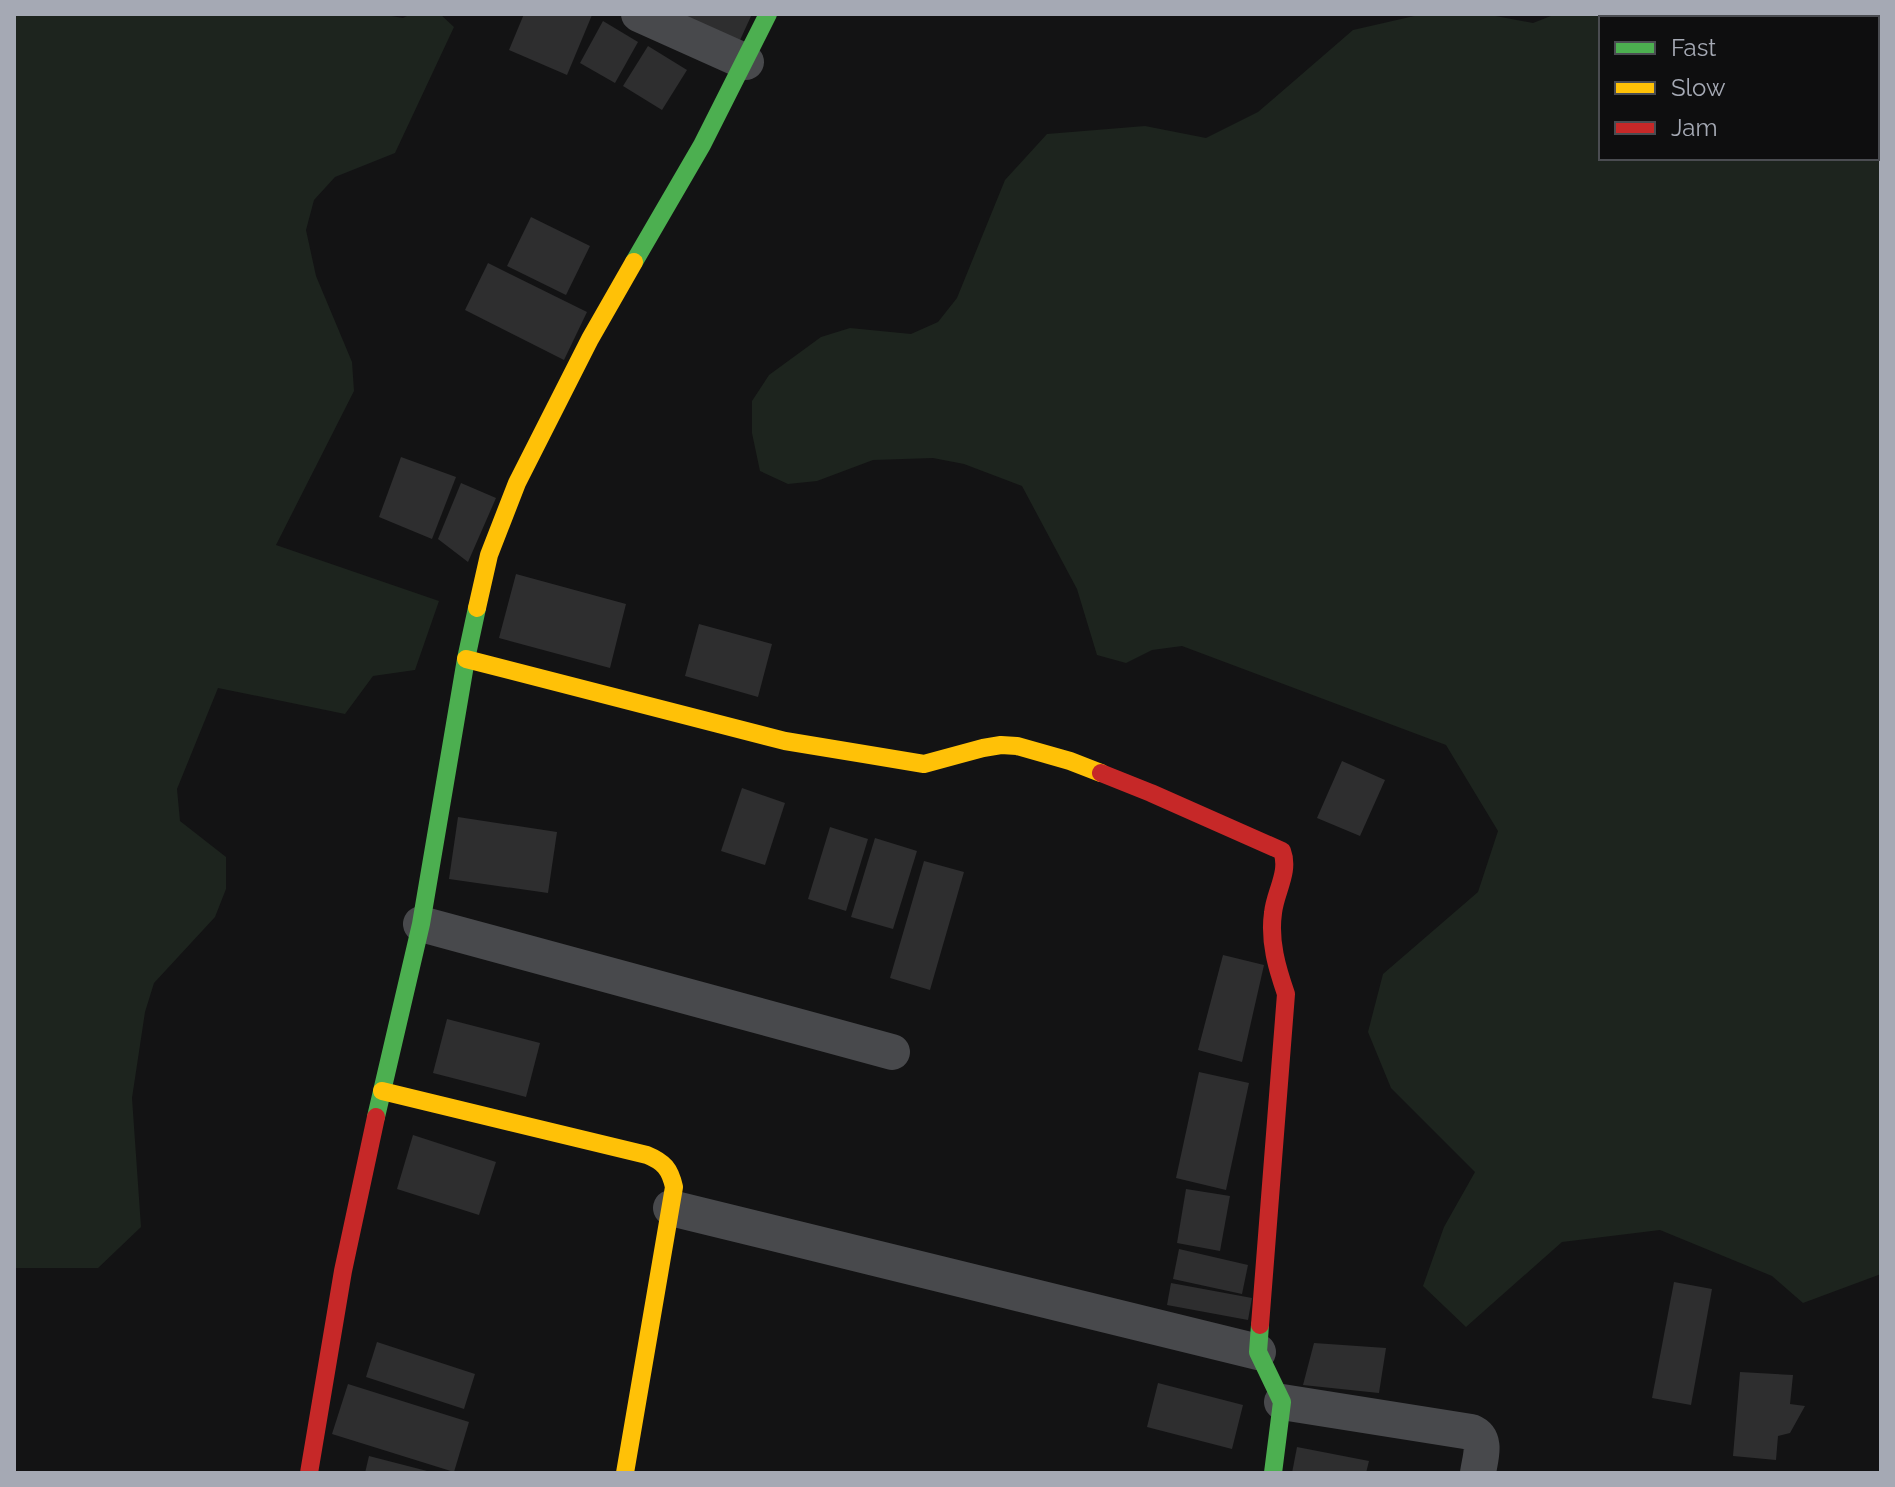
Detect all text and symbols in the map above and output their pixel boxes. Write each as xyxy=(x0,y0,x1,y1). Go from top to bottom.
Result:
legend xyxy=(1599,16,1879,160)
text: Fast xyxy=(1671,33,1716,62)
text: Slow xyxy=(1671,73,1726,102)
text: Jam xyxy=(1671,113,1717,142)

